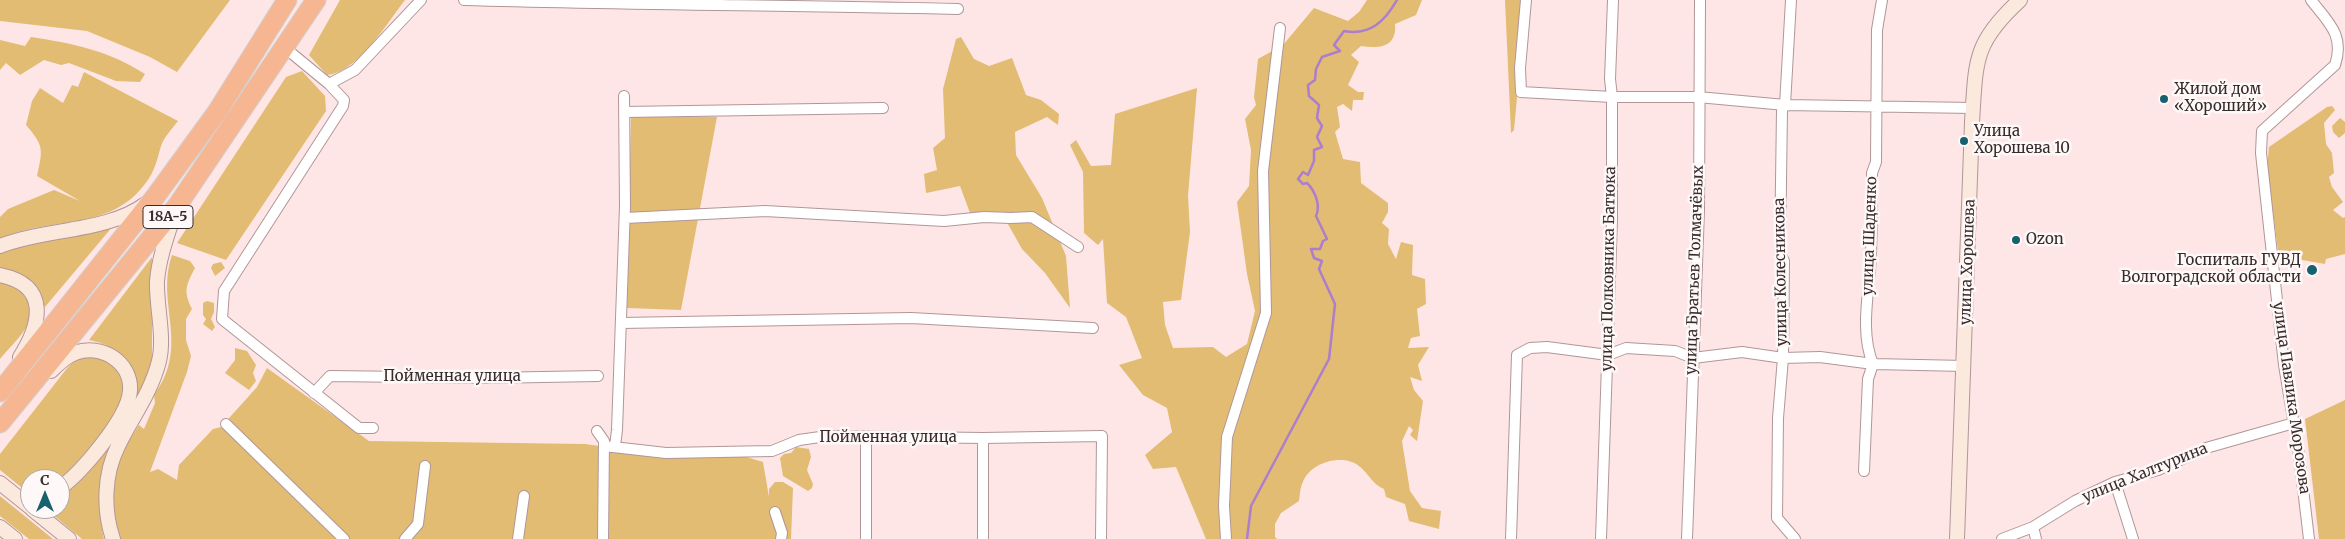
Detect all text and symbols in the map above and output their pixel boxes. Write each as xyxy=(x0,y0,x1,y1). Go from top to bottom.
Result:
place label: Жилой дом «Хороший» xyxy=(2174,81,2267,116)
marker: Жилой дом «Хороший» xyxy=(2158,93,2170,105)
place label: Улица Хорошева 10 xyxy=(1974,123,2070,158)
marker: Улица Хорошева 10 xyxy=(1958,135,1970,147)
street label: улица Братьев Толмачёвых xyxy=(1682,165,1708,375)
street label: улица Полковника Батюка xyxy=(1598,166,1620,372)
street label: улица Шаденко xyxy=(1859,176,1881,296)
street label: улица Колесникова xyxy=(1771,198,1791,346)
street label: улица Хорошева xyxy=(1957,199,1979,325)
road number: 18А-5 xyxy=(143,206,193,228)
place label: Ozon xyxy=(2026,231,2064,249)
marker: Ozon xyxy=(2010,234,2022,246)
place label: Госпиталь ГУВД Волгоградской области xyxy=(2121,252,2301,287)
marker: Госпиталь ГУВД Волгоградской области xyxy=(2305,263,2319,277)
street label: улица Павлика Морозова xyxy=(2269,301,2313,495)
street label: Пойменная улица xyxy=(383,368,521,386)
street label: Пойменная улица xyxy=(819,429,957,447)
street label: улица Халтурина xyxy=(2080,440,2210,506)
north arrow xyxy=(20,469,70,519)
text: С xyxy=(40,471,50,489)

